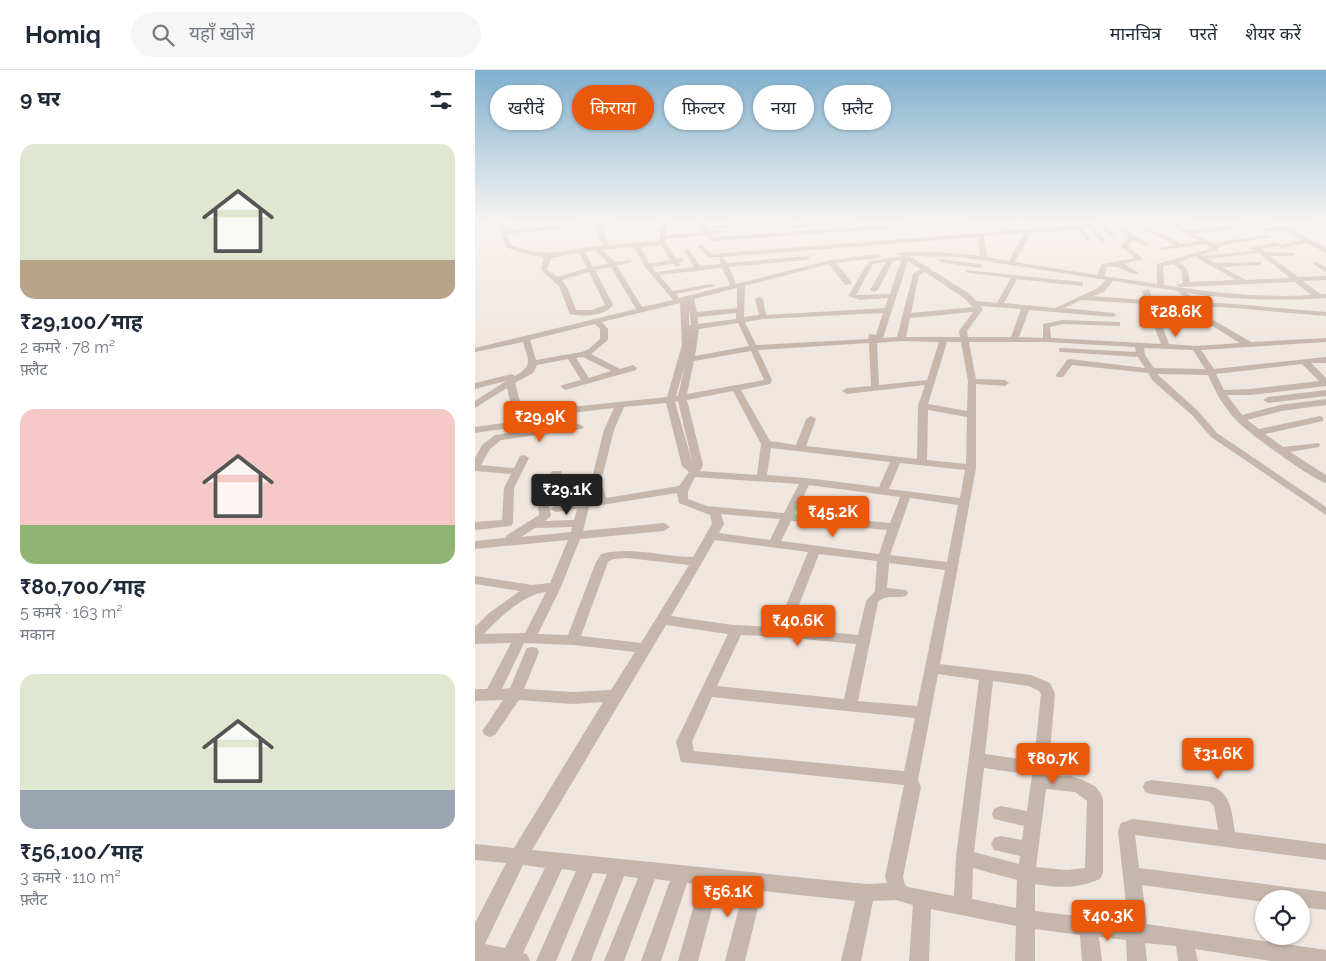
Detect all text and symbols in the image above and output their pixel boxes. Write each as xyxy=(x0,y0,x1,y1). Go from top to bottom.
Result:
search box xyxy=(131,12,481,57)
text: Homiq xyxy=(25,20,101,49)
icon: search xyxy=(149,21,177,49)
text: यहाँ खोजें xyxy=(189,22,254,44)
text: मानचित्र xyxy=(1110,23,1161,44)
text: परतें xyxy=(1189,23,1217,44)
text: शेयर करें xyxy=(1245,23,1301,44)
chip: खरीदें xyxy=(490,85,562,130)
chip: किराया xyxy=(572,85,654,130)
chip: फ़िल्टर xyxy=(664,85,743,130)
chip: नया xyxy=(753,85,814,130)
chip: फ़्लैट xyxy=(824,85,891,130)
text: 9 घर xyxy=(20,86,60,111)
icon: filters xyxy=(427,86,455,114)
icon: home xyxy=(193,176,283,266)
pin: ₹28.6K xyxy=(1135,296,1217,338)
text: ₹28.6K xyxy=(1150,302,1202,321)
text: ₹29,100/माह xyxy=(20,309,143,334)
text: 2 कमरे · 78 m² xyxy=(20,338,115,357)
text: फ़्लैट xyxy=(20,360,48,379)
pin: ₹29.9K xyxy=(499,400,581,443)
text: ₹29.9K xyxy=(515,407,565,426)
icon: home xyxy=(193,441,283,531)
pin: ₹29.1K xyxy=(526,474,608,516)
text: ₹29.1K xyxy=(542,480,592,499)
pin: ₹45.2K xyxy=(792,496,874,538)
text: ₹45.2K xyxy=(808,502,858,521)
text: ₹80,700/माह xyxy=(20,574,145,599)
text: 5 कमरे · 163 m² xyxy=(20,603,122,622)
pin: ₹40.6K xyxy=(757,604,839,647)
text: ₹40.6K xyxy=(772,611,824,630)
text: मकान xyxy=(20,625,55,644)
icon: home xyxy=(193,706,283,796)
pin: ₹31.6K xyxy=(1177,738,1259,780)
pin: ₹80.7K xyxy=(1012,742,1094,785)
text: ₹31.6K xyxy=(1193,744,1243,763)
text: ₹80.7K xyxy=(1027,749,1079,768)
text: ₹56,100/माह xyxy=(20,839,143,864)
text: 3 कमरे · 110 m² xyxy=(20,868,121,887)
pin: ₹56.1K xyxy=(687,876,769,918)
text: ₹56.1K xyxy=(703,882,753,901)
text: फ़्लैट xyxy=(20,890,48,909)
map controls xyxy=(1255,890,1310,945)
button: locate xyxy=(1255,890,1310,945)
pin: ₹40.3K xyxy=(1067,900,1149,942)
text: ₹40.3K xyxy=(1083,906,1133,925)

